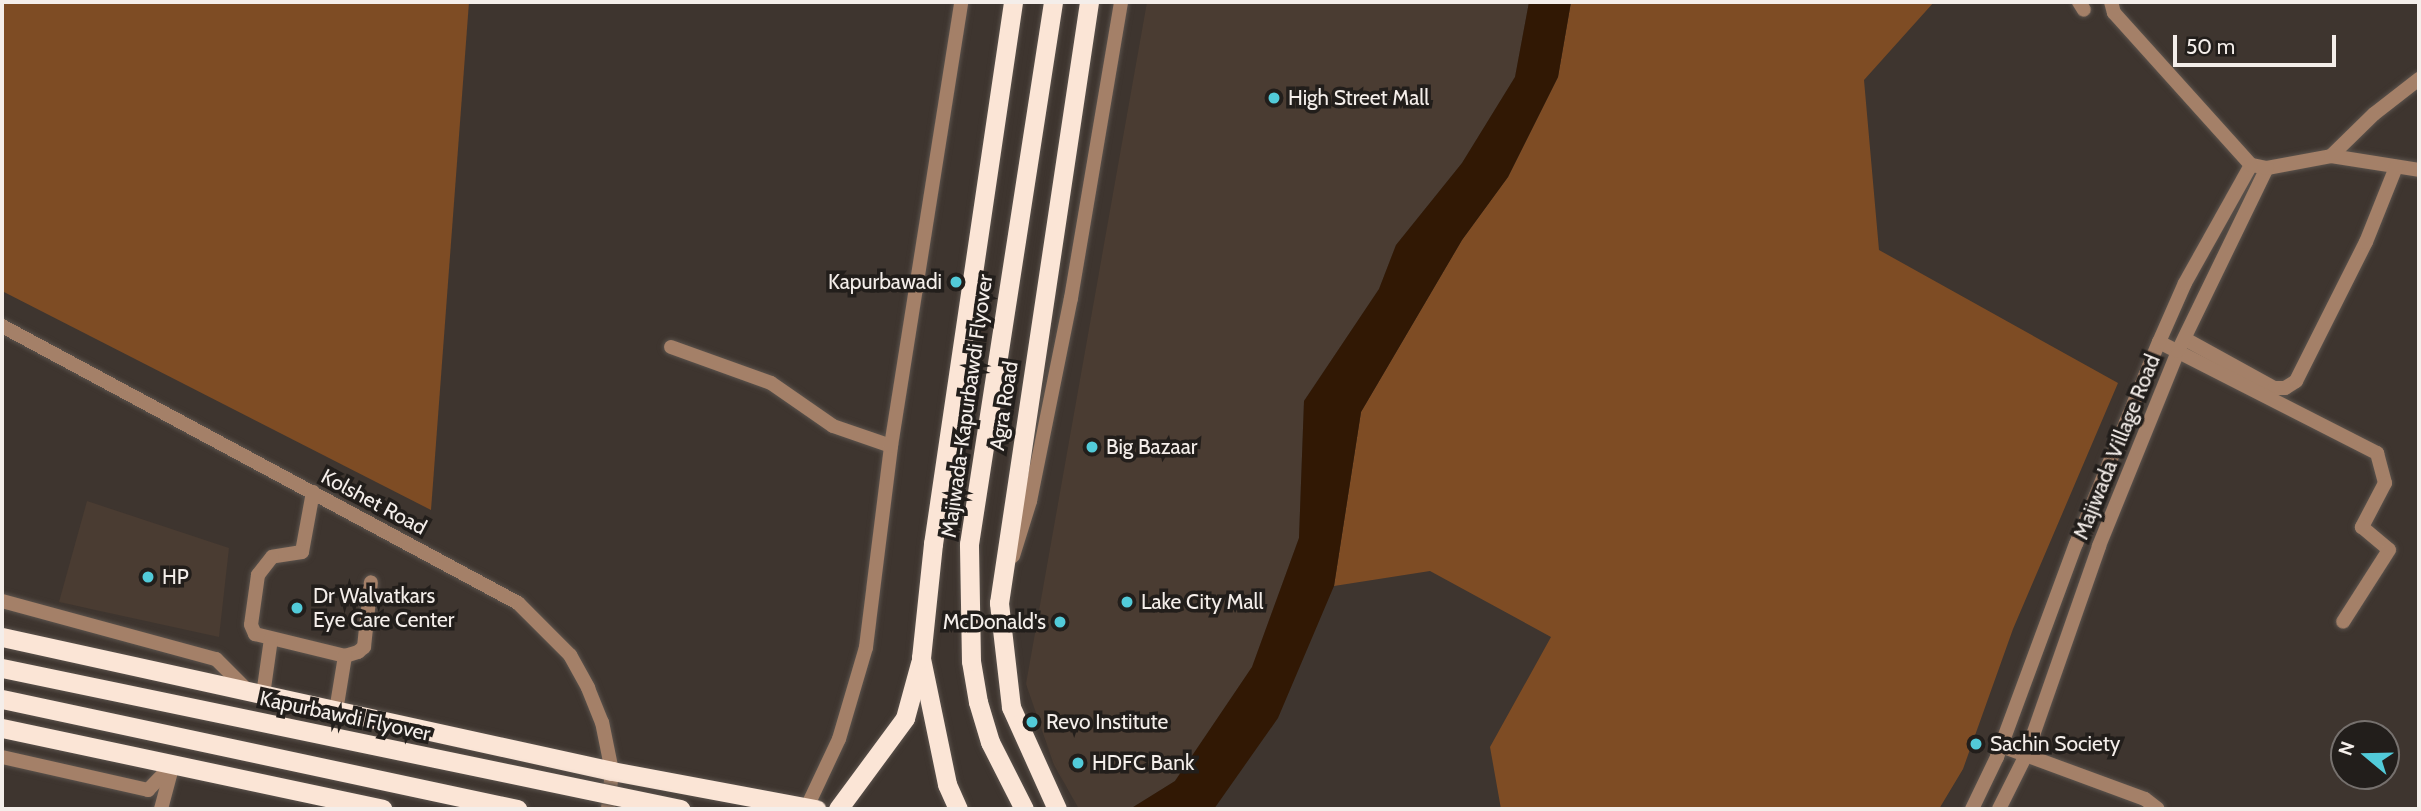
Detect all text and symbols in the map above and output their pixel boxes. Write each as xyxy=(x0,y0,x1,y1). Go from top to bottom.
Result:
scale bar xyxy=(2176,21,2339,65)
text: 50 m xyxy=(2186,34,2235,59)
place label: High Street Mall xyxy=(1288,85,1429,111)
marker: High Street Mall xyxy=(1266,90,1282,106)
place label: Kapurbawadi xyxy=(828,269,942,295)
street label: Majiwada-Kapurbawdi Flyover xyxy=(936,273,998,539)
marker: Kapurbawadi xyxy=(948,274,964,290)
street label: Majiwada Village Road xyxy=(2068,351,2166,543)
street label: Agra Road xyxy=(985,360,1023,452)
place label: Big Bazaar xyxy=(1106,434,1197,460)
marker: Big Bazaar xyxy=(1084,439,1100,455)
street label: Kolshet Road xyxy=(317,464,431,540)
place label: HP xyxy=(162,564,189,590)
marker: HP xyxy=(140,569,156,585)
place label: Dr Walvatkars Eye Care Center xyxy=(313,583,454,633)
place label: Lake City Mall xyxy=(1141,589,1263,615)
marker: Lake City Mall xyxy=(1119,594,1135,610)
marker: Dr Walvatkars Eye Care Center xyxy=(287,598,307,618)
place label: McDonald's xyxy=(943,609,1046,635)
marker: McDonald's xyxy=(1052,614,1068,630)
street label: Kapurbawdi Flyover xyxy=(257,686,433,746)
place label: Revo Institute xyxy=(1046,709,1168,735)
marker: Revo Institute xyxy=(1024,714,1040,730)
north arrow xyxy=(2330,720,2400,790)
place label: Sachin Society xyxy=(1990,731,2120,757)
marker: Sachin Society xyxy=(1968,736,1984,752)
text: N xyxy=(2334,739,2360,759)
place label: HDFC Bank xyxy=(1092,750,1194,776)
marker: HDFC Bank xyxy=(1070,755,1086,771)

